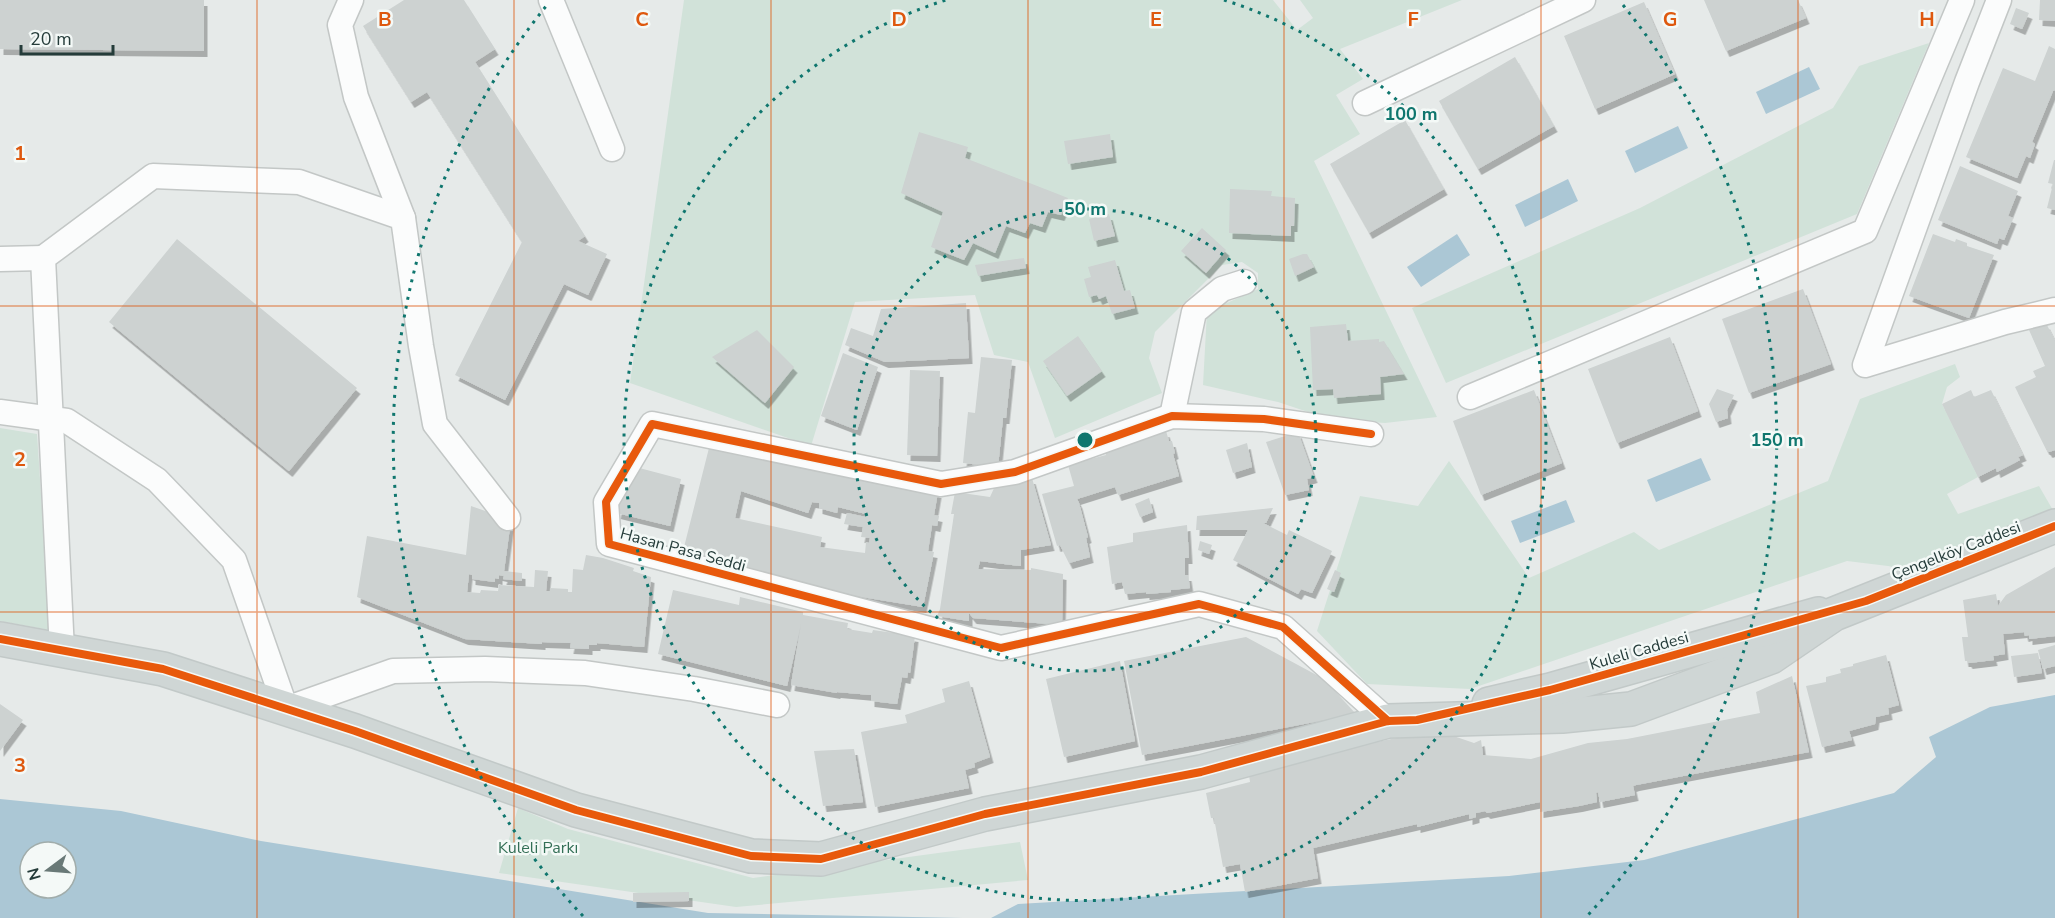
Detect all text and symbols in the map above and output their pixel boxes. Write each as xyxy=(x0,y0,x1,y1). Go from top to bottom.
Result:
text: B xyxy=(378,6,392,33)
text: C xyxy=(635,6,649,33)
text: D xyxy=(891,6,907,33)
text: E xyxy=(1150,6,1162,33)
text: F xyxy=(1407,6,1419,33)
text: G xyxy=(1663,6,1677,33)
text: H xyxy=(1919,6,1935,33)
scale bar xyxy=(21,18,112,56)
text: 20 m xyxy=(30,27,72,51)
text: 100 m xyxy=(1384,102,1438,126)
text: 1 xyxy=(14,140,26,167)
text: 50 m xyxy=(1064,197,1106,221)
text: 150 m xyxy=(1750,428,1804,452)
centre of rings xyxy=(1075,430,1095,450)
text: 2 xyxy=(14,446,26,473)
street label: Çengelköy Caddesi xyxy=(1888,516,2024,586)
street label: Hasan Pasa Seddi xyxy=(618,523,748,577)
street label: Kuleli Caddesi xyxy=(1587,626,1691,676)
text: 3 xyxy=(14,752,26,779)
park label: Kuleli Parkı xyxy=(498,837,578,859)
north arrow xyxy=(18,840,78,900)
text: N xyxy=(22,865,47,883)

